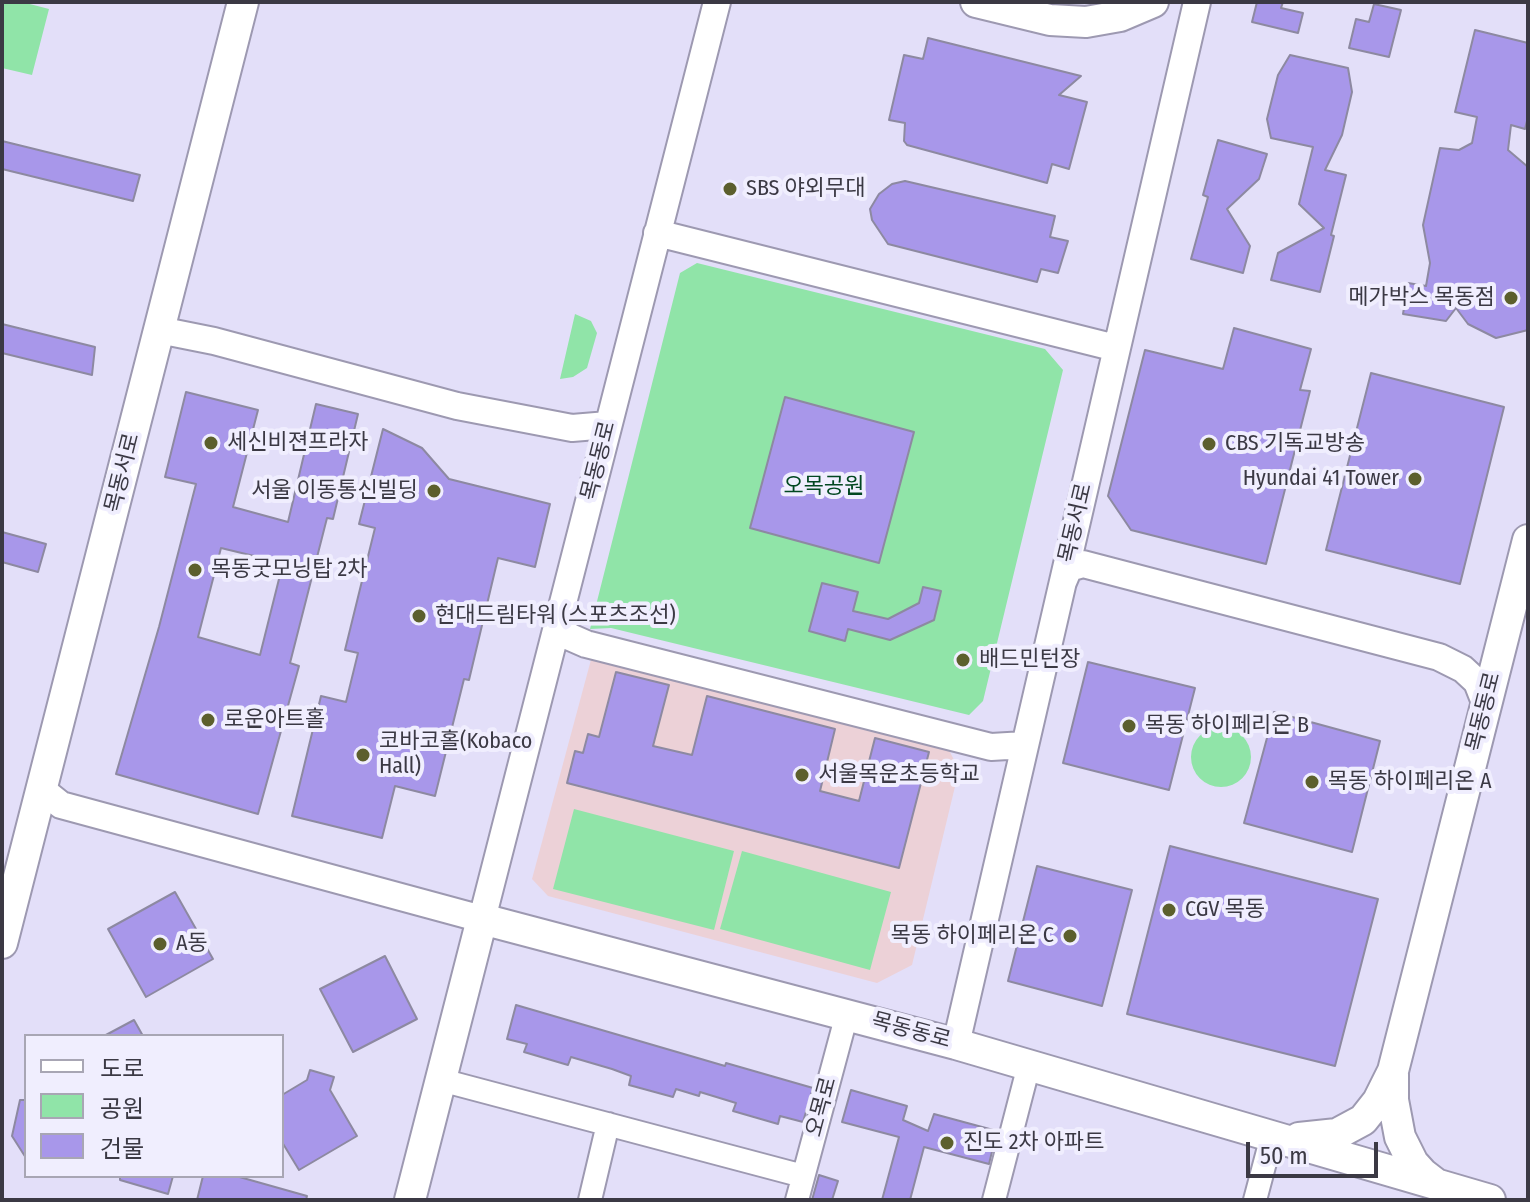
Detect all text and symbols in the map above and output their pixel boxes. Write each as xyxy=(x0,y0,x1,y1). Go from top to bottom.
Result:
place label: SBS 야외무대 xyxy=(746,176,866,202)
marker: SBS 야외무대 xyxy=(721,180,739,198)
place label: 메가박스 목동점 xyxy=(1348,285,1495,311)
marker: 메가박스 목동점 xyxy=(1502,289,1520,307)
street label: 목동동로 xyxy=(576,419,622,503)
place label: 세신비젼프라자 xyxy=(227,430,369,456)
street label: 목동서로 xyxy=(100,431,146,515)
place label: CBS 기독교방송 xyxy=(1225,431,1365,457)
marker: 세신비젼프라자 xyxy=(202,434,220,452)
marker: CBS 기독교방송 xyxy=(1200,435,1218,453)
place label: Hyundai 41 Tower xyxy=(1243,466,1399,492)
marker: Hyundai 41 Tower xyxy=(1406,470,1424,488)
park label: 오목공원 xyxy=(784,474,864,500)
place label: 서울 이동통신빌딩 xyxy=(251,478,418,504)
street label: 목동서로 xyxy=(1054,481,1098,565)
marker: 서울 이동통신빌딩 xyxy=(425,482,443,500)
place label: 목동굿모닝탑 2차 xyxy=(211,557,368,583)
marker: 목동굿모닝탑 2차 xyxy=(186,561,204,579)
place label: 현대드림타워 (스포츠조선) xyxy=(435,603,676,629)
marker: 현대드림타워 (스포츠조선) xyxy=(410,607,428,625)
place label: 배드민턴장 xyxy=(979,647,1080,673)
marker: 배드민턴장 xyxy=(954,651,972,669)
street label: 목동동로 xyxy=(1461,670,1507,754)
place label: 로운아트홀 xyxy=(224,707,325,733)
marker: 로운아트홀 xyxy=(199,711,217,729)
place label: 목동 하이페리온 B xyxy=(1145,713,1309,739)
marker: 목동 하이페리온 B xyxy=(1120,717,1138,735)
place label: 코바코홀(Kobaco Hall) xyxy=(379,729,532,780)
marker: 코바코홀(Kobaco Hall) xyxy=(354,746,372,764)
place label: 서울목운초등학교 xyxy=(818,762,980,788)
marker: 서울목운초등학교 xyxy=(793,766,811,784)
place label: 목동 하이페리온 A xyxy=(1328,769,1492,795)
marker: 목동 하이페리온 A xyxy=(1303,773,1321,791)
place label: CGV 목동 xyxy=(1185,897,1265,923)
marker: CGV 목동 xyxy=(1160,901,1178,919)
place label: 목동 하이페리온 C xyxy=(891,923,1054,949)
marker: 목동 하이페리온 C xyxy=(1061,927,1079,945)
place label: A동 xyxy=(176,931,208,957)
marker: A동 xyxy=(151,935,169,953)
street label: 목동동로 xyxy=(868,1008,954,1054)
legend xyxy=(24,1034,284,1178)
text: 도로 xyxy=(100,1055,144,1083)
street label: 오목로 xyxy=(801,1074,843,1140)
text: 공원 xyxy=(100,1095,144,1123)
scale bar xyxy=(1250,1126,1382,1176)
place label: 진도 2차 아파트 xyxy=(963,1130,1104,1156)
marker: 진도 2차 아파트 xyxy=(938,1134,956,1152)
text: 건물 xyxy=(100,1135,144,1163)
text: 50 m xyxy=(1260,1142,1308,1170)

